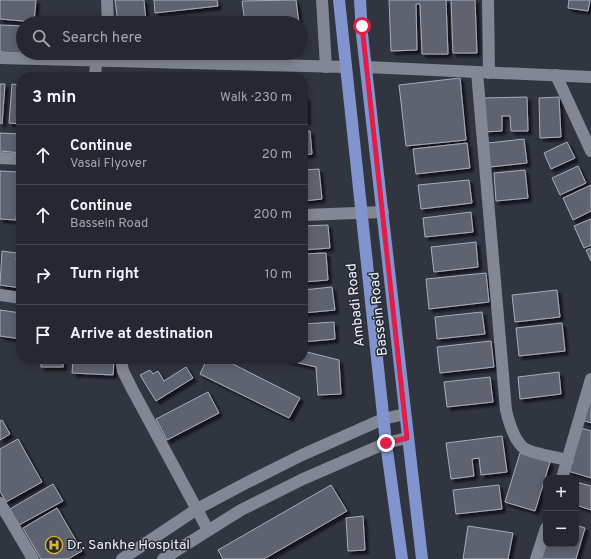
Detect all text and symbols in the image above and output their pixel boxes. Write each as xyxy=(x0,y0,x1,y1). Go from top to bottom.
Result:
search box xyxy=(16,16,308,60)
route start xyxy=(353,17,371,35)
icon: search xyxy=(30,27,52,49)
text: Search here xyxy=(62,29,142,48)
text: 3 min xyxy=(32,87,76,109)
text: Walk · 230 m xyxy=(220,90,292,106)
text: Continue xyxy=(70,137,132,156)
icon: ahead xyxy=(32,144,54,166)
text: 20 m xyxy=(262,147,292,163)
text: Vasai Flyover xyxy=(70,156,147,172)
text: Continue xyxy=(70,197,132,216)
icon: ahead xyxy=(32,204,54,226)
text: 200 m xyxy=(253,207,292,223)
text: Bassein Road xyxy=(70,216,148,232)
street label: Ambadi Road xyxy=(343,262,369,348)
icon: right xyxy=(32,264,54,286)
text: Turn right xyxy=(70,265,139,284)
text: 10 m xyxy=(265,267,292,283)
street label: Bassein Road xyxy=(366,271,392,357)
icon: arrive xyxy=(32,324,54,346)
text: Arrive at destination xyxy=(70,325,213,344)
route end xyxy=(377,434,395,452)
map controls xyxy=(543,475,579,547)
button: + xyxy=(543,475,579,511)
button: − xyxy=(543,511,579,547)
hospital icon: Dr. Sankhe Hospital xyxy=(44,535,64,555)
place label: Dr. Sankhe Hospital xyxy=(67,537,190,554)

